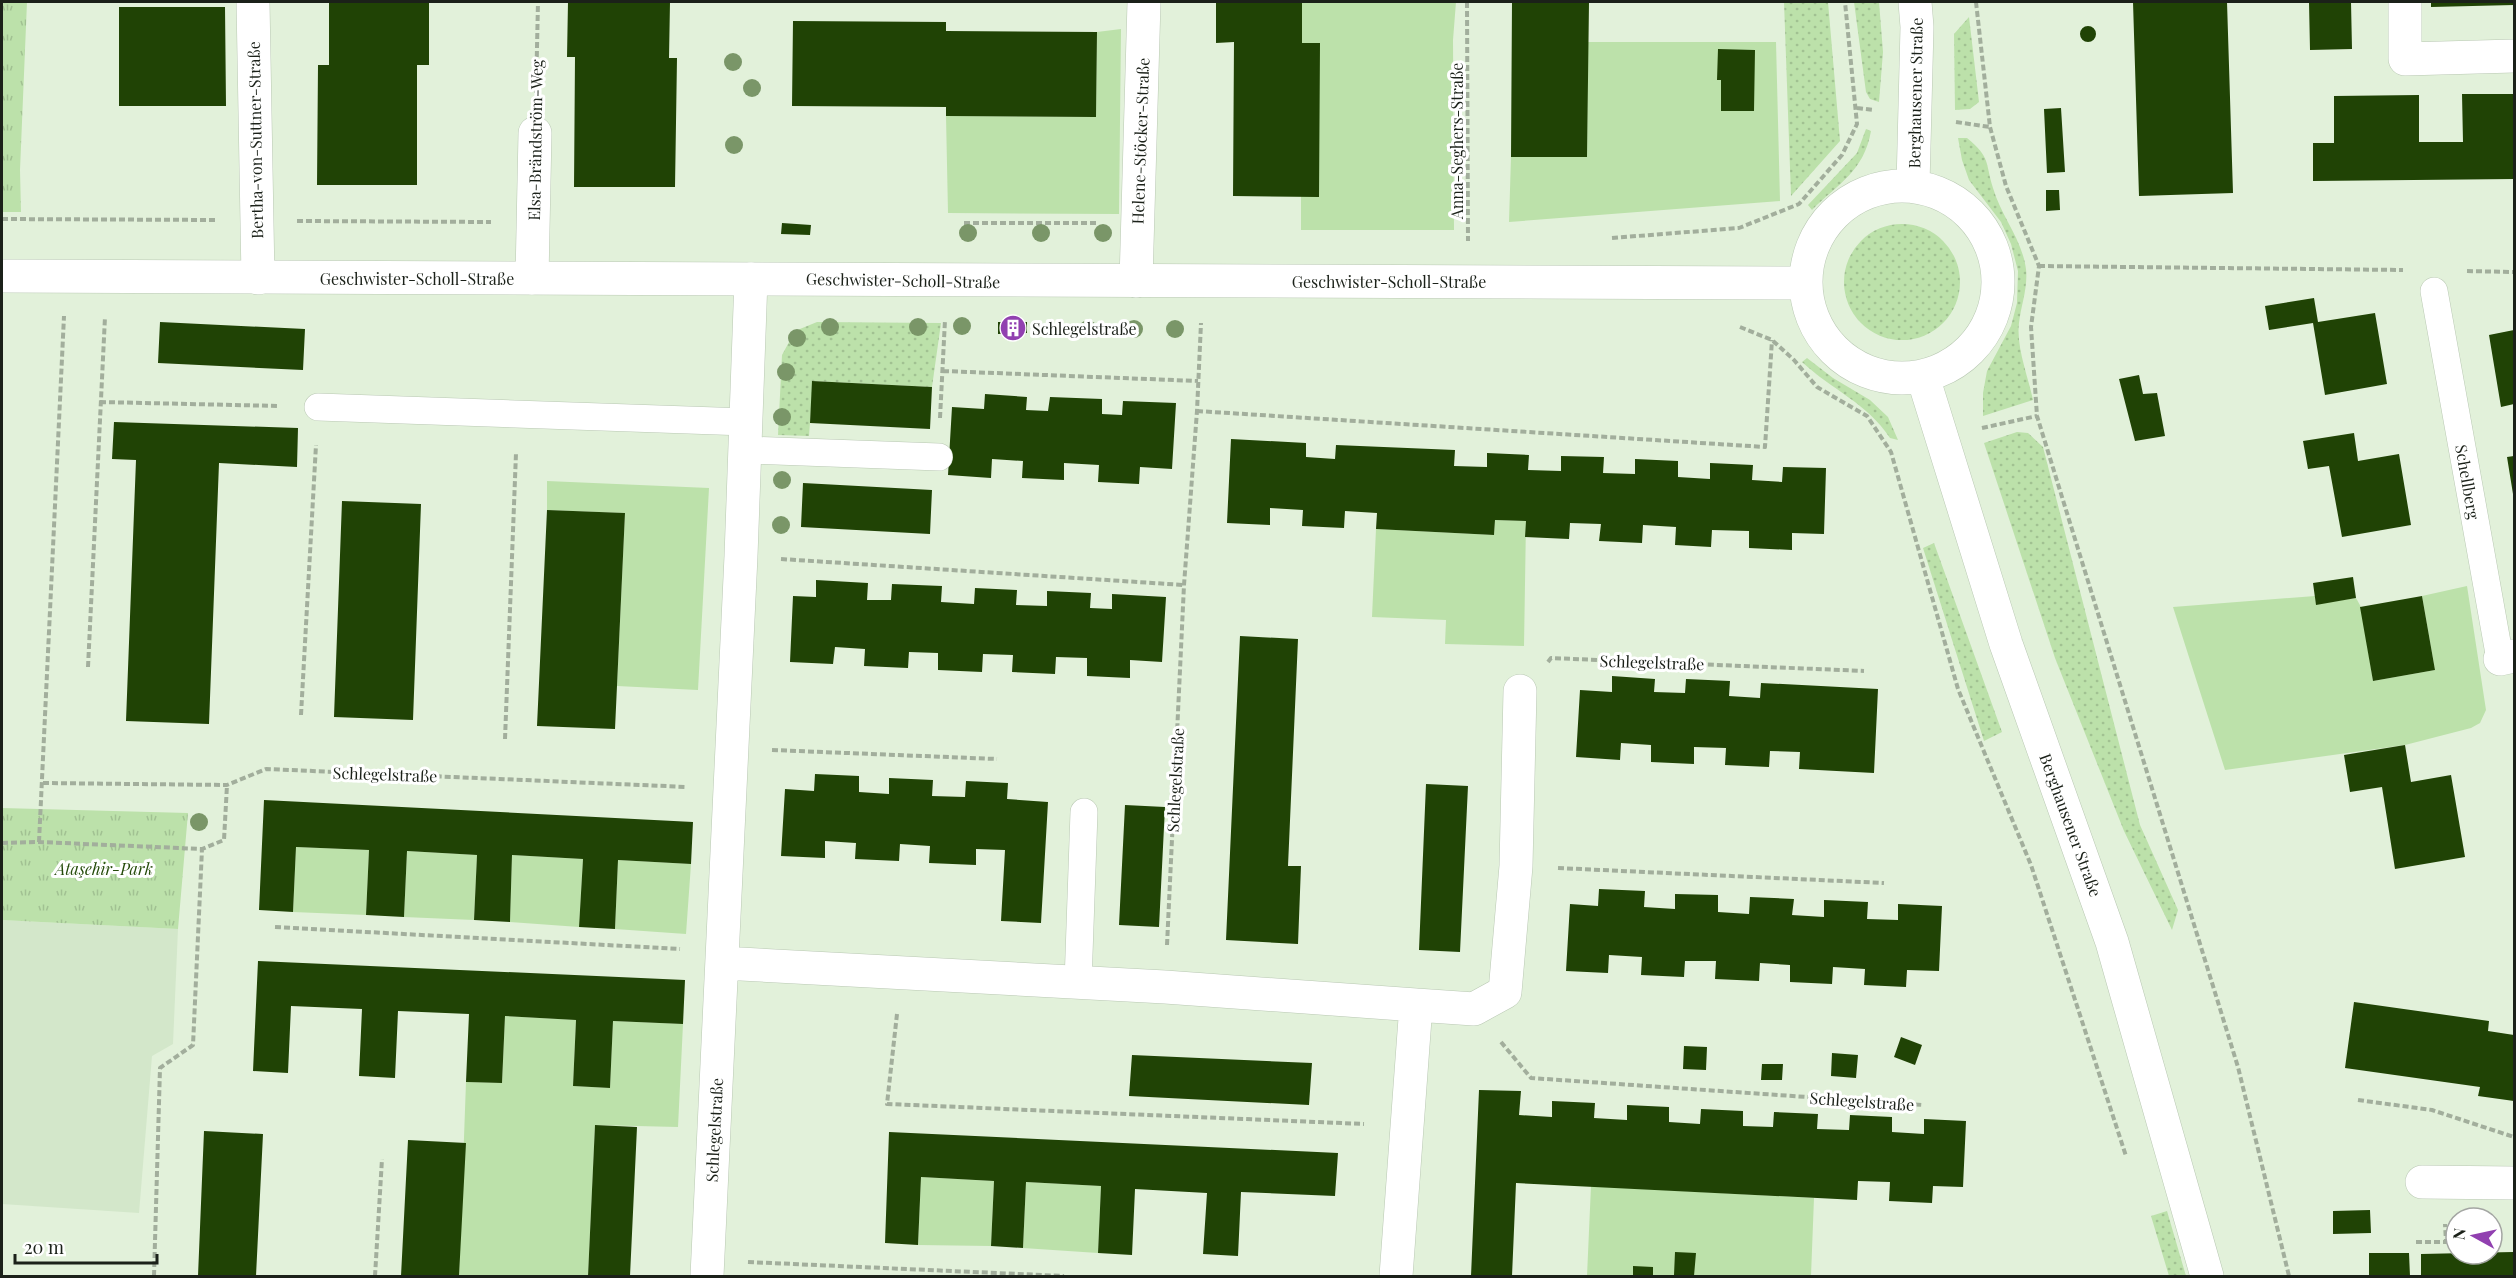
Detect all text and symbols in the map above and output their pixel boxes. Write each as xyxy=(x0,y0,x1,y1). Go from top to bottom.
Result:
street label: Berghausener Straße xyxy=(1903,17,1927,169)
street label: Bertha-von-Suttner-Straße xyxy=(243,41,267,239)
street label: Helene-Stöcker-Straße xyxy=(1127,57,1153,225)
street label: Elsa-Brändström-Weg xyxy=(523,59,547,221)
street label: Anna-Seghers-Straße xyxy=(1446,63,1467,220)
street label: Geschwister-Scholl-Straße xyxy=(320,268,514,289)
street label: Geschwister-Scholl-Straße xyxy=(806,268,1000,292)
street label: Geschwister-Scholl-Straße xyxy=(1292,271,1486,292)
building icon: Schlegelstraße xyxy=(998,313,1028,343)
place label: Schlegelstraße xyxy=(1032,318,1137,339)
street label: Schellberg xyxy=(2451,443,2485,522)
street label: Schlegelstraße xyxy=(1599,650,1705,674)
street label: Schlegelstraße xyxy=(1162,727,1188,833)
street label: Berghausener Straße xyxy=(2035,751,2107,899)
street label: Schlegelstraße xyxy=(332,762,438,786)
park label: Ataşehir-Park xyxy=(53,858,153,879)
street label: Schlegelstraße xyxy=(701,1077,727,1183)
street label: Schlegelstraße xyxy=(1809,1087,1915,1115)
north arrow xyxy=(2444,1206,2504,1266)
text: N xyxy=(2447,1226,2470,1241)
scale bar xyxy=(15,1227,158,1265)
text: 20 m xyxy=(24,1235,64,1259)

